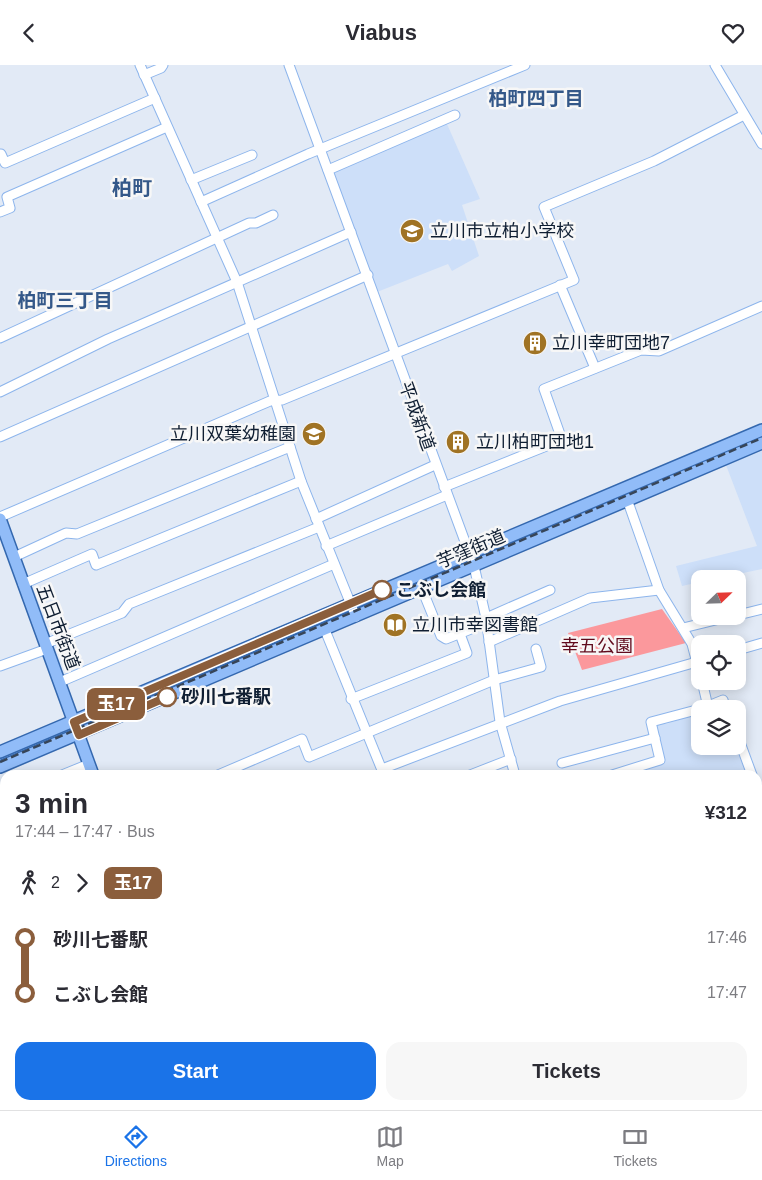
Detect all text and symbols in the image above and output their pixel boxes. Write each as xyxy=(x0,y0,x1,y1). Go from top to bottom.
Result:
icon: back xyxy=(15,19,43,47)
icon: heart xyxy=(719,19,747,47)
text: Viabus xyxy=(345,20,417,45)
district label: 柏町四丁目 xyxy=(488,88,584,109)
district label: 柏町 xyxy=(112,177,152,199)
school or university icon: 立川市立柏小学校 xyxy=(399,218,425,244)
place label: 立川市立柏小学校 xyxy=(430,221,574,241)
district label: 柏町三丁目 xyxy=(17,290,113,311)
building icon: 立川幸町団地7 xyxy=(522,330,548,356)
place label: 立川幸町団地7 xyxy=(552,333,670,353)
street label: 平成新道 xyxy=(395,379,439,453)
school or university icon: 立川双葉幼稚園 xyxy=(301,421,327,447)
place label: 立川双葉幼稚園 xyxy=(170,424,296,444)
building icon: 立川柏町団地1 xyxy=(445,429,471,455)
place label: 立川柏町団地1 xyxy=(476,432,594,452)
street label: 芋窪街道 xyxy=(434,526,508,572)
north arrow xyxy=(691,570,746,625)
map controls xyxy=(691,570,746,755)
marker: こぶし会館 xyxy=(372,580,392,600)
place label: こぶし会館 xyxy=(396,580,486,600)
street label: 五日市街道 xyxy=(33,581,83,673)
library icon: 立川市幸図書館 xyxy=(382,612,408,638)
place label: 立川市幸図書館 xyxy=(412,615,538,635)
button: locate xyxy=(691,635,746,690)
park label: 幸五公園 xyxy=(561,636,633,656)
marker: 砂川七番駅 xyxy=(157,687,177,707)
place label: 砂川七番駅 xyxy=(181,687,271,707)
line badge: 玉17 xyxy=(87,688,145,720)
text: 玉17 xyxy=(97,694,135,714)
button: layers xyxy=(691,700,746,755)
text: 3 min xyxy=(15,788,88,819)
text: ¥312 xyxy=(705,802,747,823)
text: 17:44 – 17:47 · Bus xyxy=(15,823,155,840)
icon: walk xyxy=(15,869,43,897)
icon: forward xyxy=(68,869,96,897)
text: 玉17 xyxy=(114,873,152,893)
text: 2 xyxy=(51,874,60,891)
text: 砂川七番駅 xyxy=(53,929,148,950)
text: 17:46 xyxy=(707,929,747,946)
text: こぶし会館 xyxy=(53,984,148,1005)
text: 17:47 xyxy=(707,984,747,1001)
button: Start xyxy=(15,1042,376,1100)
button: Tickets xyxy=(386,1042,747,1100)
tab: Directions xyxy=(105,1123,167,1169)
tab: Map xyxy=(376,1123,404,1169)
tab: Tickets xyxy=(613,1123,657,1169)

